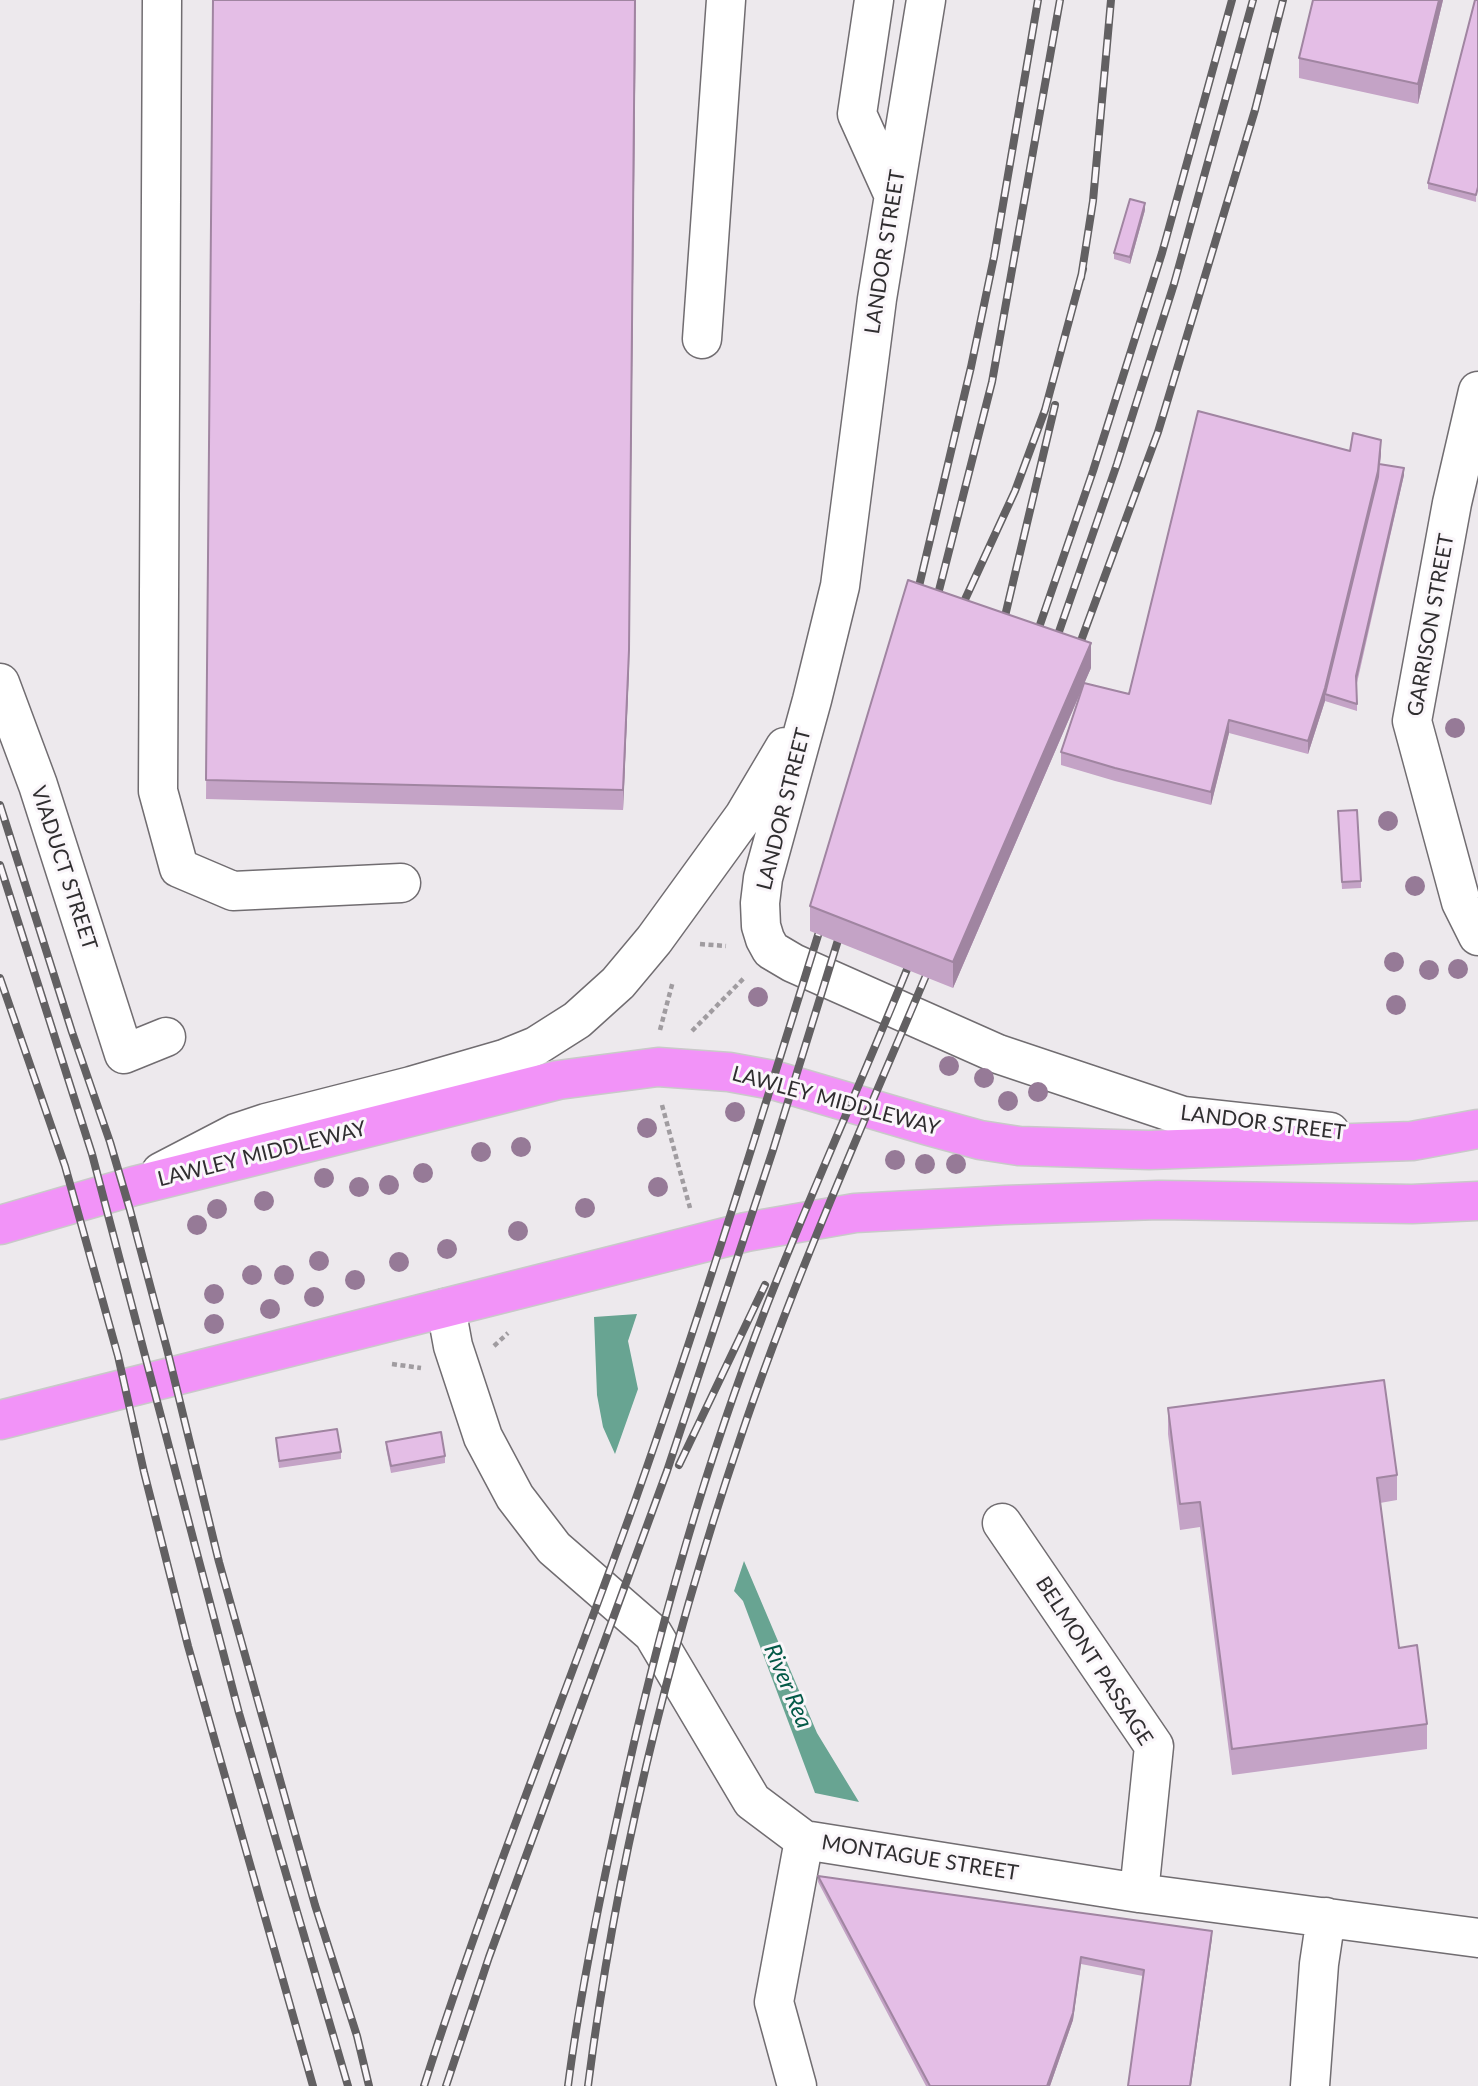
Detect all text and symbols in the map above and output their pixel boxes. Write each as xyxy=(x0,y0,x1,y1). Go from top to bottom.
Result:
street label: LANDOR STREET xyxy=(860,168,910,336)
street label: GARRISON STREET xyxy=(1403,532,1459,718)
street label: LANDOR STREET xyxy=(752,725,816,893)
street label: VIADUCT STREET xyxy=(26,783,102,953)
street label: LAWLEY MIDDLEWAY xyxy=(729,1061,943,1141)
street label: LANDOR STREET xyxy=(1179,1100,1347,1146)
street label: LAWLEY MIDDLEWAY xyxy=(155,1116,369,1192)
street label: BELMONT PASSAGE xyxy=(1030,1572,1158,1750)
water label: River Rea xyxy=(758,1640,818,1732)
street label: MONTAGUE STREET xyxy=(820,1830,1020,1886)

